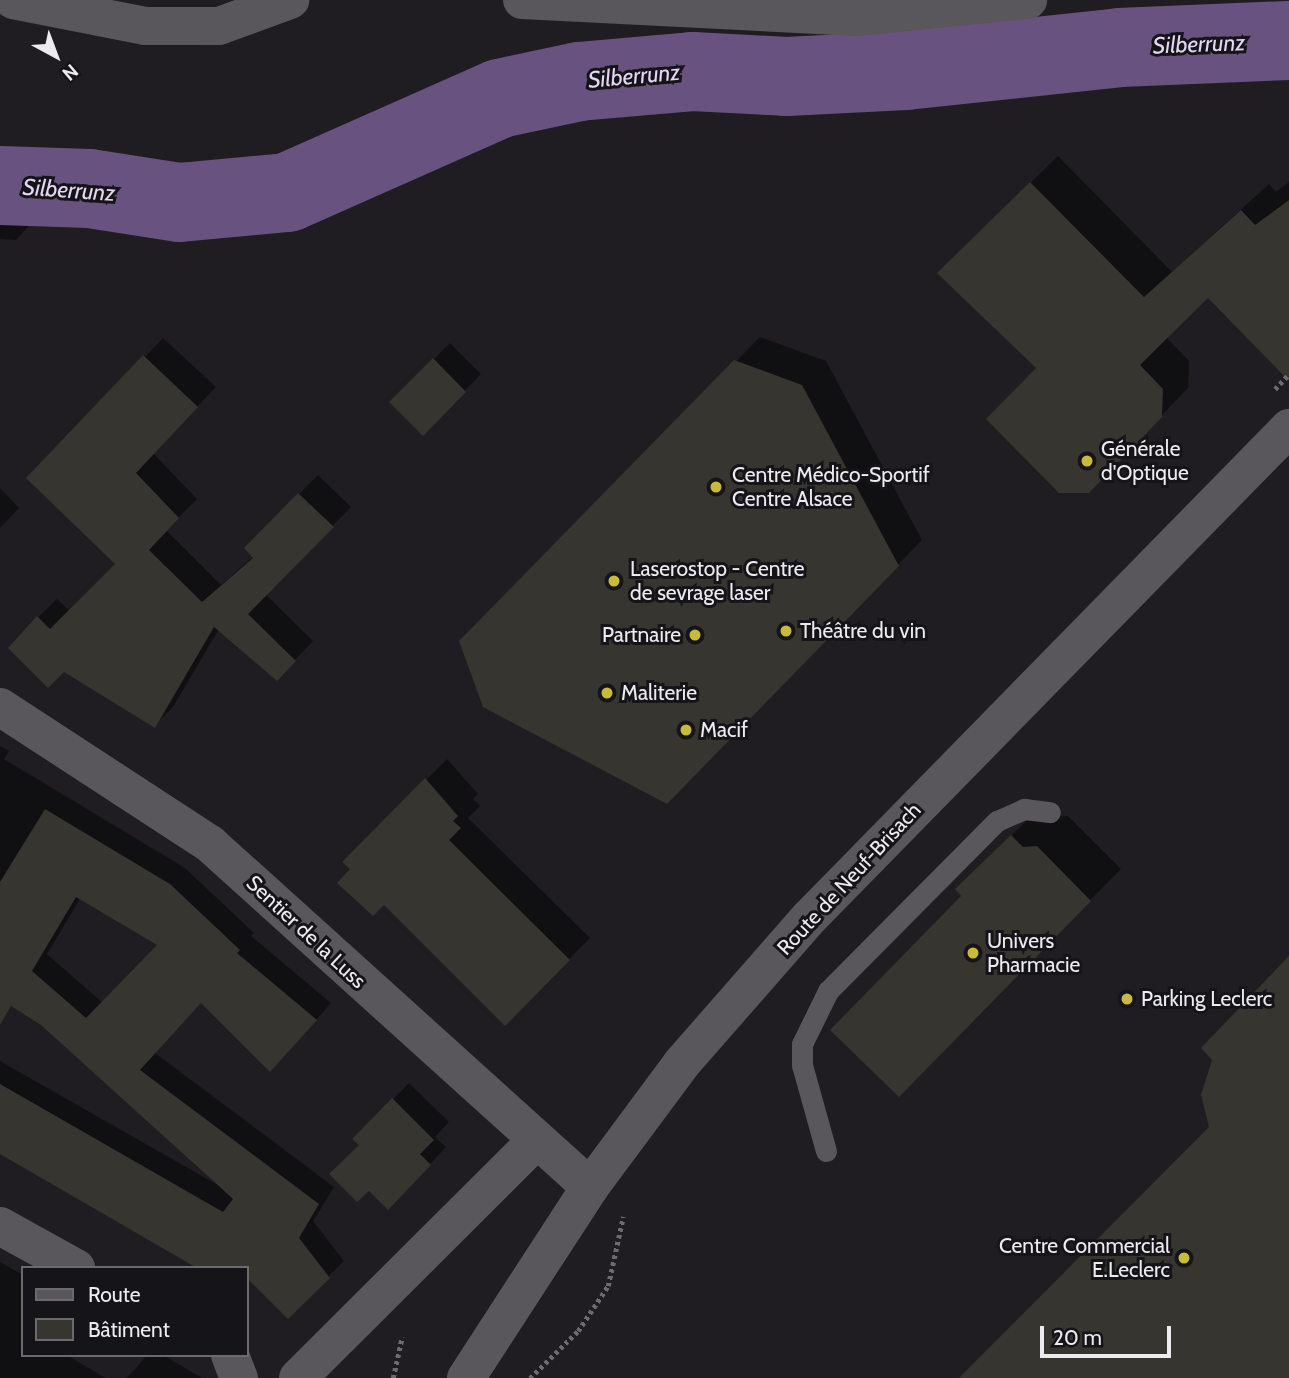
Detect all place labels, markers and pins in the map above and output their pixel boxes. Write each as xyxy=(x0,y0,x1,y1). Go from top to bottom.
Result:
place label: Générale d'Optique xyxy=(1101,436,1189,486)
marker: Générale d'Optique xyxy=(1079,453,1095,469)
place label: Centre Médico-Sportif Centre Alsace xyxy=(732,462,930,512)
marker: Centre Médico-Sportif Centre Alsace xyxy=(706,477,726,497)
place label: Laserostop - Centre de sevrage laser xyxy=(630,556,804,606)
marker: Laserostop - Centre de sevrage laser xyxy=(604,571,624,591)
place label: Théâtre du vin xyxy=(800,618,926,644)
place label: Partnaire xyxy=(602,622,681,648)
marker: Théâtre du vin xyxy=(778,623,794,639)
marker: Partnaire xyxy=(687,627,703,643)
place label: Maliterie xyxy=(621,680,697,706)
marker: Maliterie xyxy=(599,685,615,701)
place label: Macif xyxy=(700,717,748,743)
marker: Macif xyxy=(678,722,694,738)
place label: Univers Pharmacie xyxy=(987,928,1080,978)
marker: Univers Pharmacie xyxy=(965,945,981,961)
place label: Parking Leclerc xyxy=(1141,986,1272,1012)
marker: Parking Leclerc xyxy=(1119,991,1135,1007)
place label: Centre Commercial E.Leclerc xyxy=(999,1233,1170,1283)
marker: Centre Commercial E.Leclerc xyxy=(1176,1250,1192,1266)

